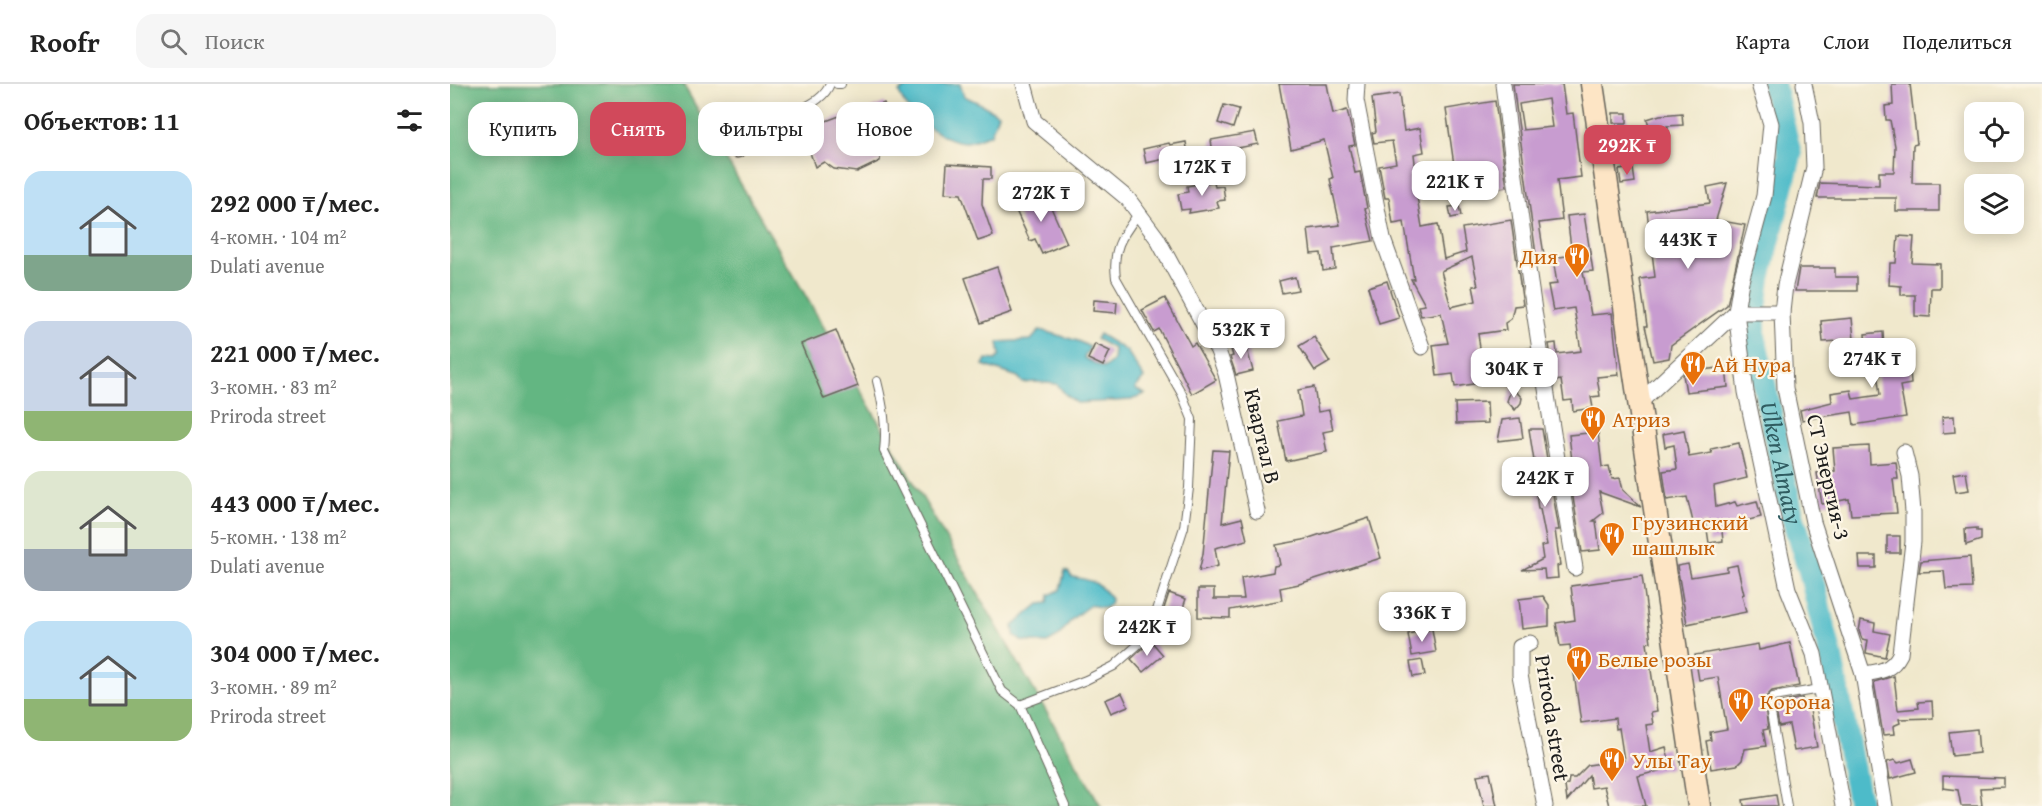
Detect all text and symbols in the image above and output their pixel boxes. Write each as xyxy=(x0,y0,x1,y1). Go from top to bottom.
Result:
search box xyxy=(136,14,556,68)
text: Roofr xyxy=(30,21,100,62)
icon: search xyxy=(157,25,190,58)
text: Поиск xyxy=(205,25,265,57)
text: Карта xyxy=(1736,26,1790,57)
text: Слои xyxy=(1823,26,1869,57)
text: Поделиться xyxy=(1902,26,2012,57)
text: Объектов: 11 xyxy=(24,101,180,140)
chip: Купить xyxy=(468,102,578,156)
chip: Снять xyxy=(590,102,686,156)
chip: Фильтры xyxy=(698,102,824,156)
chip: Новое xyxy=(836,102,934,156)
map controls xyxy=(1964,102,2024,234)
button: locate xyxy=(1964,102,2024,162)
icon: filters xyxy=(393,104,426,137)
pin: 292K ₸ xyxy=(1578,125,1676,176)
text: 292K ₸ xyxy=(1598,130,1656,159)
pin: 172K ₸ xyxy=(1153,146,1251,197)
text: 172K ₸ xyxy=(1173,151,1231,180)
pin: 221K ₸ xyxy=(1406,161,1504,212)
text: 221K ₸ xyxy=(1426,166,1484,195)
pin: 272K ₸ xyxy=(992,172,1090,223)
button: layers xyxy=(1964,174,2024,234)
text: 272K ₸ xyxy=(1012,177,1070,206)
text: 292 000 ₸/мес. xyxy=(210,183,380,222)
icon: home xyxy=(72,195,144,267)
pin: 443K ₸ xyxy=(1639,219,1737,270)
text: 4-комн. · 104 m² xyxy=(210,222,346,251)
text: 443K ₸ xyxy=(1659,224,1717,253)
place label: Дия xyxy=(1519,240,1558,272)
restaurant icon: Дия xyxy=(1562,241,1592,279)
text: Dulati avenue xyxy=(210,251,325,280)
pin: 532K ₸ xyxy=(1192,309,1290,360)
text: 532K ₸ xyxy=(1212,314,1270,343)
text: 221 000 ₸/мес. xyxy=(210,333,380,372)
pin: 274K ₸ xyxy=(1823,338,1921,389)
text: 274K ₸ xyxy=(1843,343,1901,372)
icon: home xyxy=(72,345,144,417)
pin: 304K ₸ xyxy=(1465,348,1563,399)
place label: Ай Нура xyxy=(1712,348,1792,380)
restaurant icon: Ай Нура xyxy=(1678,349,1708,387)
text: 304K ₸ xyxy=(1485,353,1543,382)
text: 3-комн. · 83 m² xyxy=(210,372,337,401)
street label: Квартал В xyxy=(1236,385,1290,487)
water label: Ulken Almaty xyxy=(1751,398,1812,529)
text: Priroda street xyxy=(210,401,326,430)
place label: Атриз xyxy=(1612,403,1670,435)
restaurant icon: Атриз xyxy=(1578,404,1608,442)
street label: СТ Энергия-3 xyxy=(1799,411,1859,543)
pin: 242K ₸ xyxy=(1496,457,1594,508)
text: 242K ₸ xyxy=(1516,462,1574,491)
text: 443 000 ₸/мес. xyxy=(210,483,380,522)
icon: home xyxy=(72,495,144,567)
place label: Грузинский шашлык xyxy=(1632,506,1749,563)
restaurant icon: Грузинский шашлык xyxy=(1597,520,1627,558)
text: 5-комн. · 138 m² xyxy=(210,522,346,551)
text: Dulati avenue xyxy=(210,551,325,580)
pin: 336K ₸ xyxy=(1373,592,1471,643)
text: 336K ₸ xyxy=(1393,597,1451,626)
pin: 242K ₸ xyxy=(1098,606,1196,657)
text: 242K ₸ xyxy=(1118,611,1176,640)
text: 304 000 ₸/мес. xyxy=(210,633,380,672)
place label: Белые розы xyxy=(1598,643,1712,675)
restaurant icon: Белые розы xyxy=(1564,644,1594,682)
icon: home xyxy=(72,645,144,717)
street label: Priroda street xyxy=(1527,652,1579,784)
text: 3-комн. · 89 m² xyxy=(210,672,337,701)
place label: Корона xyxy=(1760,685,1832,717)
restaurant icon: Корона xyxy=(1726,686,1756,724)
text: Priroda street xyxy=(210,701,326,730)
place label: Улы Тау xyxy=(1632,744,1712,776)
restaurant icon: Улы Тау xyxy=(1597,745,1627,783)

